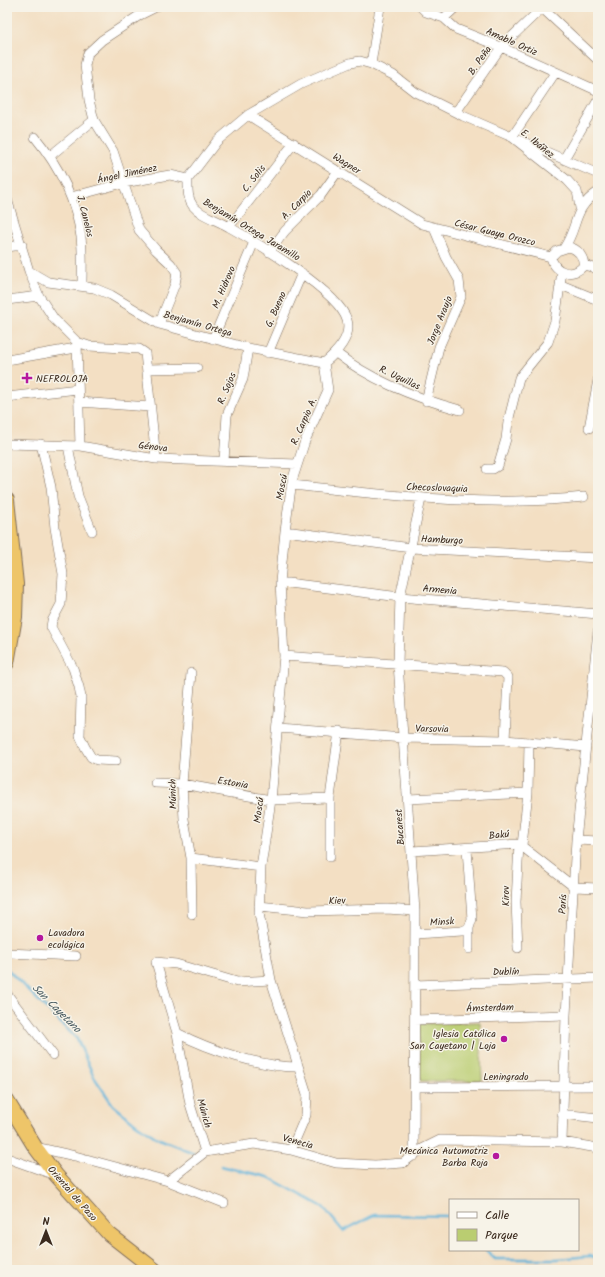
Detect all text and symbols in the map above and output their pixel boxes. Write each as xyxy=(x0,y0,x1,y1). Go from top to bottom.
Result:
street label: Amable Ortiz xyxy=(483,23,541,61)
street label: B. Peña xyxy=(464,42,496,79)
street label: E. Ibáñez xyxy=(517,125,558,163)
street label: Wagner xyxy=(329,149,364,179)
street label: Ángel Jiménez xyxy=(96,160,159,188)
street label: C. Solis xyxy=(238,161,270,196)
street label: A. Carpio xyxy=(278,185,316,224)
street label: J. Canelos xyxy=(72,194,98,240)
street label: Benjamín Ortega Jaramillo xyxy=(200,194,304,266)
street label: César Guaya Orozco xyxy=(453,215,537,251)
street label: M. Hidrovo xyxy=(208,263,240,311)
street label: G. Bueno xyxy=(261,288,291,330)
street label: Jorge Araujo xyxy=(423,293,457,347)
street label: Benjamín Ortega xyxy=(162,307,234,341)
street label: R. Uquillas xyxy=(376,361,424,395)
street label: R. Sojos xyxy=(213,369,241,407)
place label: NEFROLOJA xyxy=(36,371,88,387)
marker: NEFROLOJA xyxy=(21,372,33,384)
street label: R. Carpio A. xyxy=(286,395,321,448)
street label: Génova xyxy=(137,437,169,457)
street label: Moscú xyxy=(272,473,292,501)
street label: Checoslovaquia xyxy=(406,479,468,497)
street label: Hamburgo xyxy=(421,531,464,549)
street label: Armenia xyxy=(422,581,458,599)
street label: Varsovia xyxy=(415,721,449,737)
street label: Estonia xyxy=(216,772,250,794)
street label: Múnich xyxy=(164,779,182,809)
street label: Moscú xyxy=(249,796,269,824)
street label: Bucarest xyxy=(391,808,409,846)
street label: Bakú xyxy=(488,826,510,844)
street label: Kirov xyxy=(498,885,514,906)
street label: Kiev xyxy=(328,893,347,909)
street label: París xyxy=(554,893,572,914)
street label: Minsk xyxy=(429,913,455,931)
place label: Lavadora ecológica xyxy=(48,925,85,953)
marker: Lavadora ecológica xyxy=(35,933,45,943)
street label: Dublín xyxy=(493,964,519,980)
water label: San Cayetano xyxy=(28,980,86,1038)
street label: Ámsterdam xyxy=(466,999,514,1017)
place label: Iglesia Católica San Cayetano | Loja xyxy=(409,1026,496,1054)
marker: Iglesia Católica San Cayetano | Loja xyxy=(499,1034,509,1044)
street label: Leningrado xyxy=(483,1069,529,1085)
street label: Múnich xyxy=(192,1097,216,1130)
street label: Venecia xyxy=(281,1130,315,1154)
place label: Mecánica Automotriz Barba Roja xyxy=(400,1143,489,1171)
marker: Mecánica Automotriz Barba Roja xyxy=(491,1151,501,1161)
street label: Oriental de Paso xyxy=(44,1162,101,1225)
legend xyxy=(449,1199,579,1251)
text: Calle xyxy=(485,1206,510,1225)
north arrow xyxy=(26,1211,66,1251)
text: N xyxy=(43,1213,50,1231)
text: Parque xyxy=(485,1226,519,1245)

